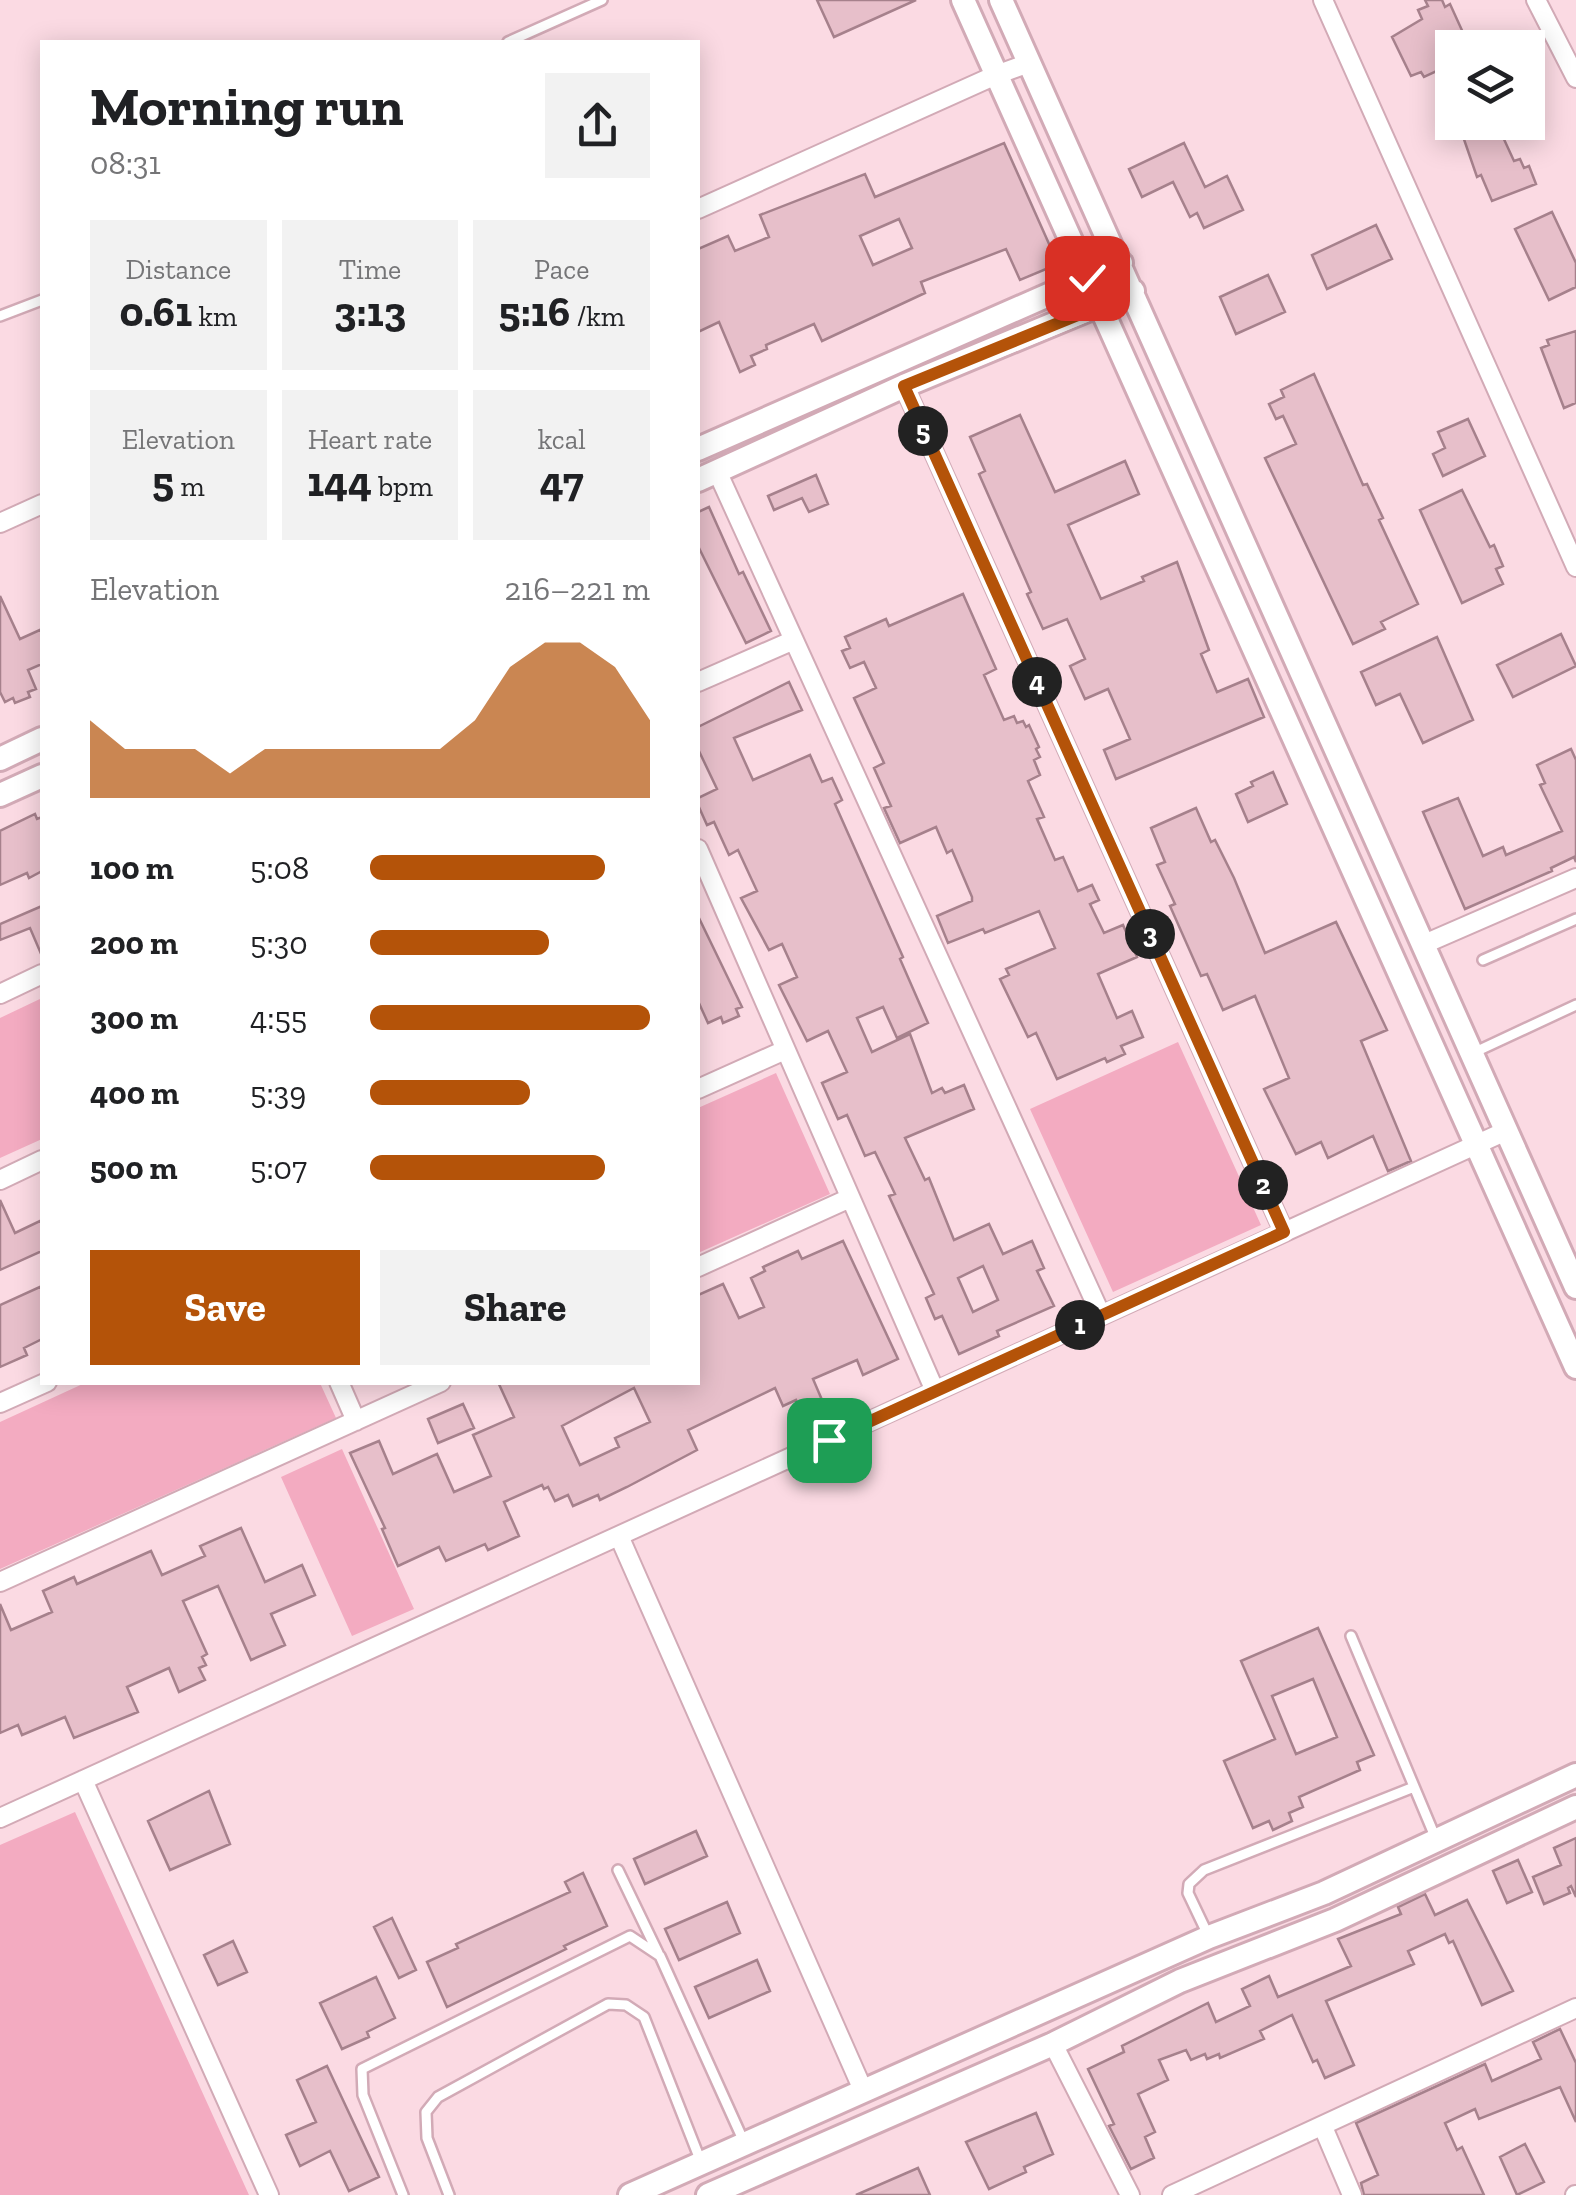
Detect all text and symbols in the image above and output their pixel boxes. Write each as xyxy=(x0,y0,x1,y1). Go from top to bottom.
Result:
map controls xyxy=(1435,30,1545,140)
button: layers xyxy=(1435,30,1545,140)
text: Morning run xyxy=(90,73,404,139)
button: share xyxy=(545,73,650,178)
text: 08:31 xyxy=(90,144,161,182)
pin xyxy=(1045,236,1130,321)
icon: check xyxy=(1060,251,1115,306)
text: Distance xyxy=(125,253,231,286)
text: Time xyxy=(339,253,401,286)
text: Pace xyxy=(534,253,589,286)
text: 0.61 xyxy=(119,286,192,337)
text: 3:13 xyxy=(334,286,406,337)
text: 5:16 xyxy=(498,286,570,337)
text: km xyxy=(192,300,237,333)
text: /km xyxy=(570,300,625,333)
pin: 5 xyxy=(898,406,948,456)
text: 5 xyxy=(916,414,930,447)
text: Elevation xyxy=(122,423,235,456)
text: Heart rate xyxy=(308,423,432,456)
text: kcal xyxy=(538,423,586,456)
text: 5 xyxy=(152,456,174,507)
text: 144 xyxy=(307,456,372,507)
text: 47 xyxy=(540,456,584,507)
text: m xyxy=(174,470,205,503)
text: bpm xyxy=(372,470,433,503)
text: Elevation xyxy=(90,570,219,608)
text: 216–221 m xyxy=(505,570,650,608)
pin: 4 xyxy=(1012,657,1062,707)
text: 4 xyxy=(1029,665,1045,698)
text: 100 m xyxy=(90,849,174,887)
text: 5:08 xyxy=(250,849,309,887)
pin: 3 xyxy=(1125,909,1175,959)
text: 3 xyxy=(1143,917,1157,950)
text: 200 m xyxy=(90,924,178,962)
text: 5:30 xyxy=(250,924,308,962)
text: 300 m xyxy=(90,999,178,1037)
text: 4:55 xyxy=(250,999,307,1037)
text: 400 m xyxy=(90,1074,179,1112)
text: 5:39 xyxy=(250,1074,306,1112)
text: 500 m xyxy=(90,1149,178,1187)
text: 5:07 xyxy=(250,1149,307,1187)
pin: 2 xyxy=(1238,1160,1288,1210)
text: 2 xyxy=(1255,1168,1271,1201)
button: Save xyxy=(90,1250,360,1365)
button: Share xyxy=(380,1250,650,1365)
pin: 1 xyxy=(1055,1300,1105,1350)
text: 1 xyxy=(1074,1308,1086,1341)
pin xyxy=(787,1398,872,1483)
icon: arrive xyxy=(802,1413,857,1468)

